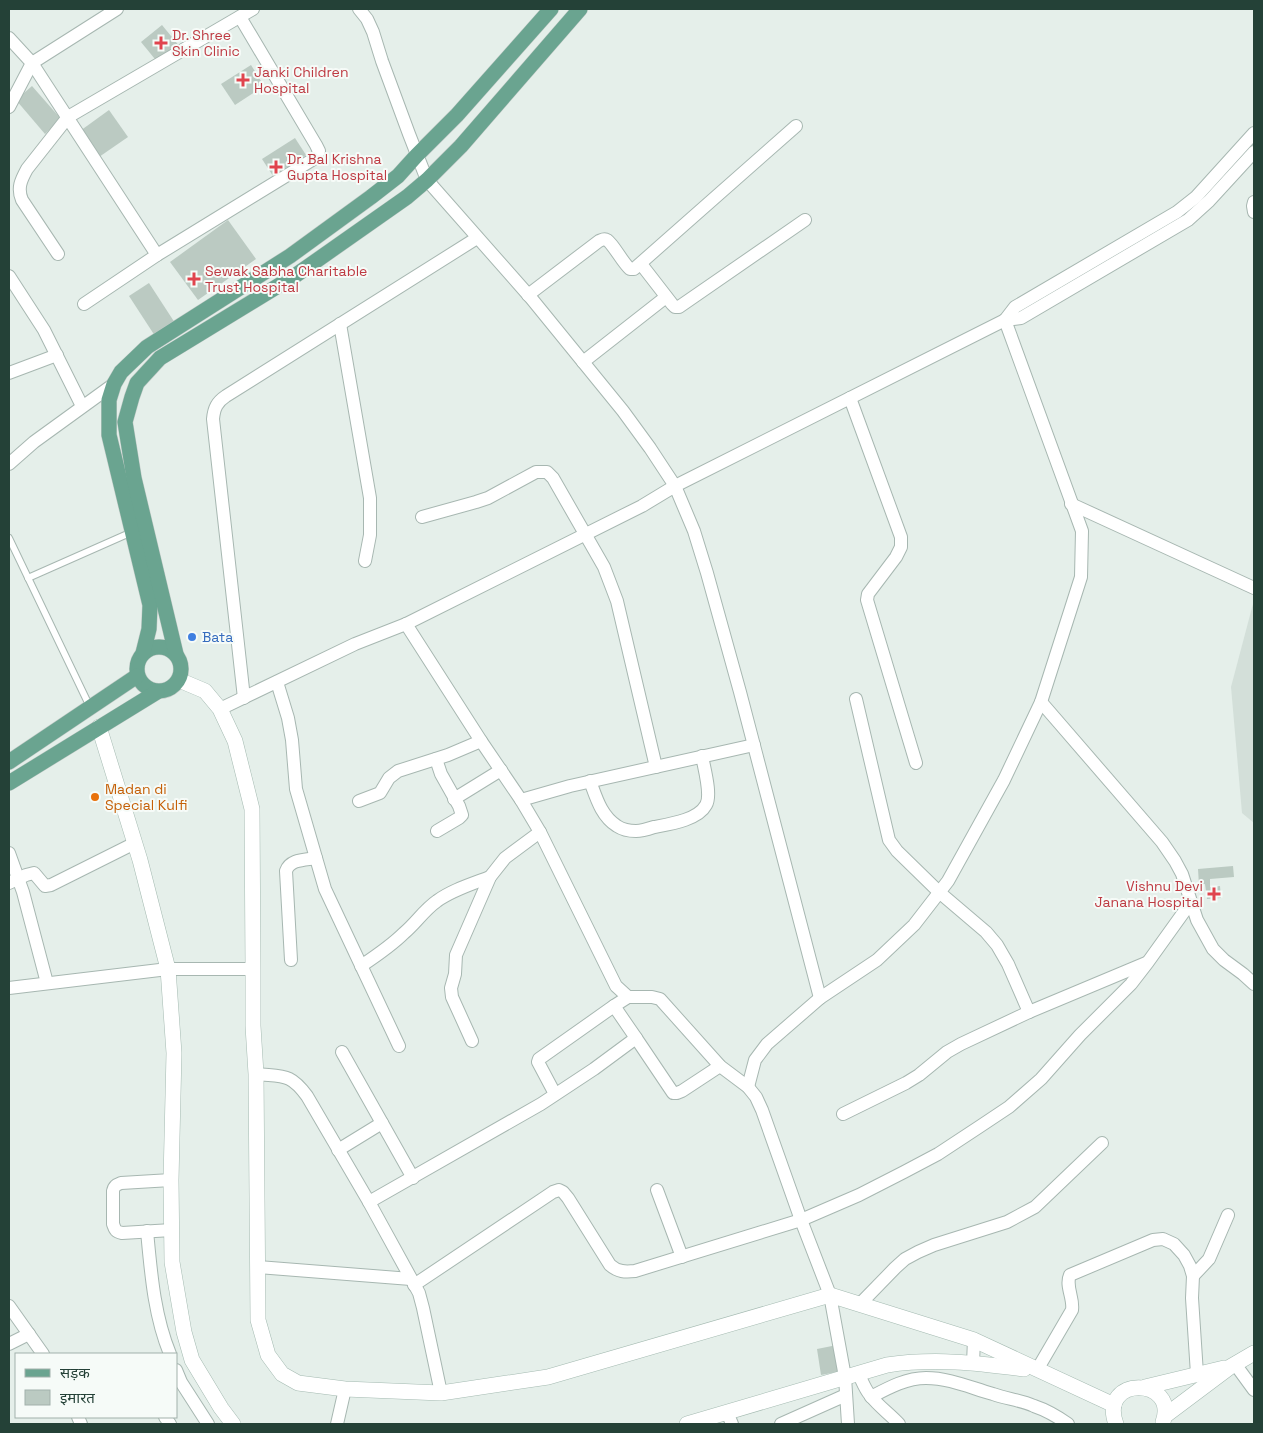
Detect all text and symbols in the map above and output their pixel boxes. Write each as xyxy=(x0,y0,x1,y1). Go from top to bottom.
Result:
place label: Dr. Shree Skin Clinic xyxy=(172,26,240,60)
marker: Dr. Shree Skin Clinic xyxy=(154,36,168,50)
place label: Janki Children Hospital xyxy=(254,63,349,97)
marker: Janki Children Hospital xyxy=(236,73,250,87)
place label: Dr. Bal Krishna Gupta Hospital xyxy=(287,150,387,184)
marker: Dr. Bal Krishna Gupta Hospital xyxy=(269,160,283,174)
place label: Sewak Sabha Charitable Trust Hospital xyxy=(205,262,367,296)
marker: Sewak Sabha Charitable Trust Hospital xyxy=(187,272,201,286)
place label: Bata xyxy=(202,628,233,646)
marker: Bata xyxy=(186,631,198,643)
place label: Madan di Special Kulfi xyxy=(105,780,187,814)
marker: Madan di Special Kulfi xyxy=(89,791,101,803)
place label: Vishnu Devi Janana Hospital xyxy=(1095,877,1203,911)
marker: Vishnu Devi Janana Hospital xyxy=(1207,887,1221,901)
legend xyxy=(15,1353,178,1418)
text: सड़क xyxy=(60,1363,90,1382)
text: इमारत xyxy=(60,1388,95,1407)

